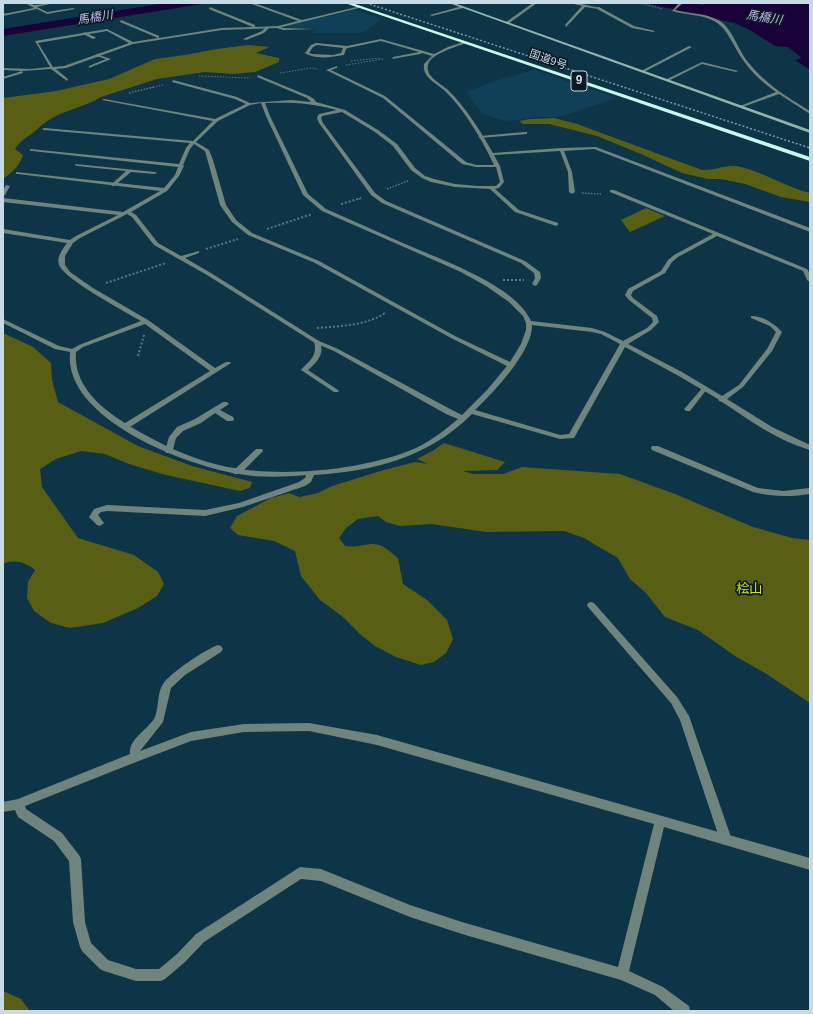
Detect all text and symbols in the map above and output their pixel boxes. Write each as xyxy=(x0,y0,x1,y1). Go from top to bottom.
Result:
water label: 馬橋川 xyxy=(76,8,114,28)
water label: 馬橋川 xyxy=(745,8,783,28)
street label: 国道9号 xyxy=(527,47,569,73)
road number: 9 xyxy=(571,71,587,91)
park label: 桧山 xyxy=(736,581,762,597)

